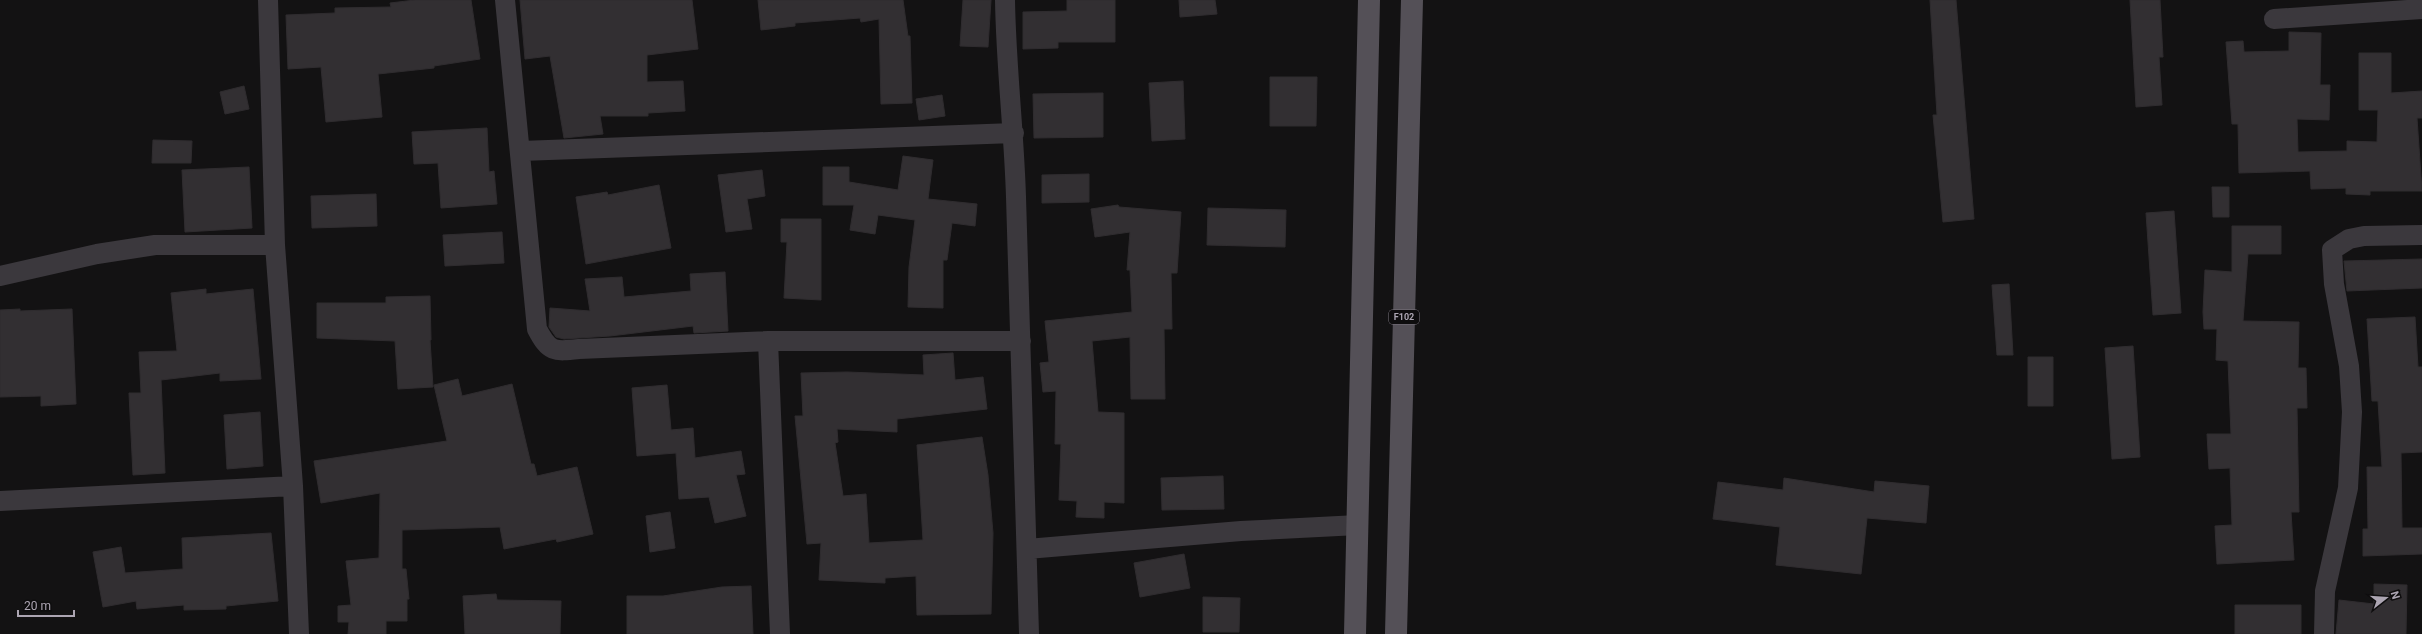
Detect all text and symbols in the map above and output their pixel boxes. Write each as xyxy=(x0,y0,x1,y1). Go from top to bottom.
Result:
road number: F102 xyxy=(1389,310,1419,324)
north arrow xyxy=(2366,578,2406,618)
text: N xyxy=(2388,590,2403,601)
scale bar xyxy=(18,592,74,618)
text: 20 m xyxy=(24,599,51,613)

